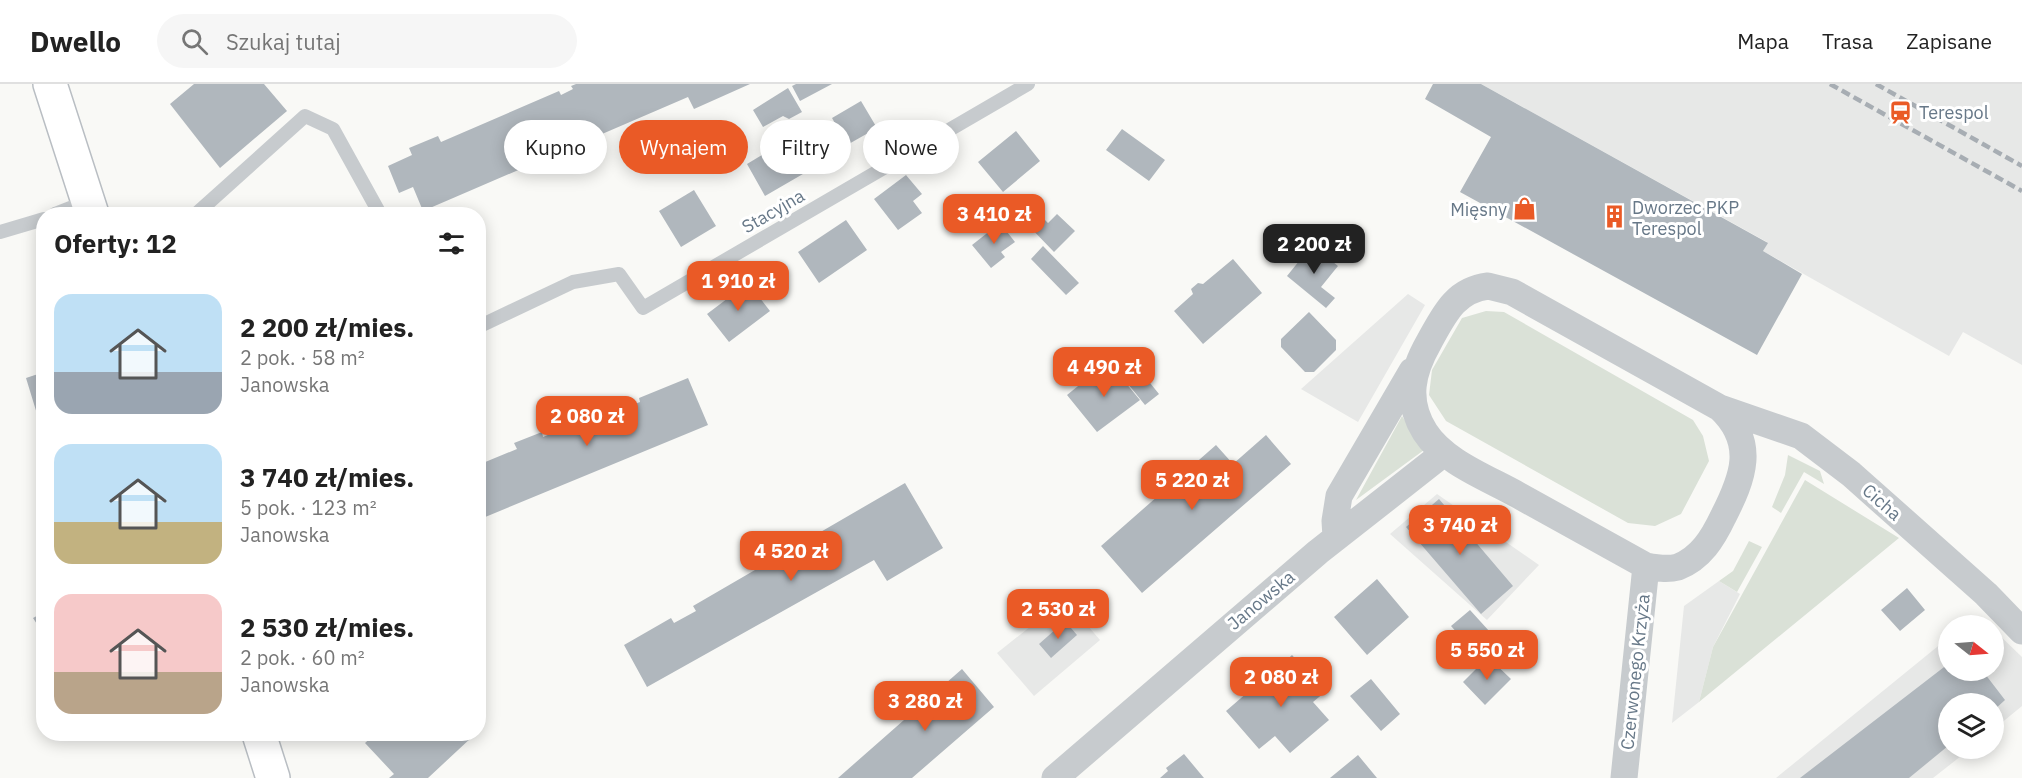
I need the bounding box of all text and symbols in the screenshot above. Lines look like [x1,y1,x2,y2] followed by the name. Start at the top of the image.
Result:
[157,14,577,68] search box
[30,23,121,60] text: Dwello
[178,25,211,58] icon: search
[226,27,341,56] text: Szukaj tutaj
[1737,27,1789,55] text: Mapa
[1822,27,1873,55] text: Trasa
[1906,27,1992,55] text: Zapisane
[1888,99,1914,125] station icon: Terespol
[1919,101,1989,124] place label: Terespol
[504,120,607,174] chip: Kupno
[619,120,748,174] chip: Wynajem
[760,120,851,174] chip: Filtry
[863,120,959,174] chip: Nowe
[737,184,809,238] street label: Stacyjna
[932,194,1056,245] pin: 3 410 zł
[1512,196,1538,222] shop icon: Mięsny
[1632,196,1739,240] place label: Dworzec PKP Terespol
[1450,198,1507,221] place label: Mięsny
[957,200,1031,227] text: 3 410 zł
[1601,204,1627,230] building icon: Dworzec PKP Terespol
[1252,224,1376,275] pin: 2 200 zł
[54,226,177,260] text: Oferty: 12
[435,227,468,260] icon: filters
[1277,230,1351,257] text: 2 200 zł
[676,261,800,312] pin: 1 910 zł
[701,267,775,294] text: 1 910 zł
[240,310,414,344] text: 2 200 zł/mies.
[102,318,174,390] icon: home
[240,344,365,371] text: 2 pok. · 58 m²
[1042,347,1166,398] pin: 4 490 zł
[1067,353,1141,380] text: 4 490 zł
[240,371,330,398] text: Janowska
[525,396,649,447] pin: 2 080 zł
[550,402,624,429] text: 2 080 zł
[240,460,414,494] text: 3 740 zł/mies.
[1130,460,1254,511] pin: 5 220 zł
[1155,466,1229,493] text: 5 220 zł
[102,468,174,540] icon: home
[1858,479,1907,526] street label: Cicha
[240,494,377,521] text: 5 pok. · 123 m²
[1398,505,1522,556] pin: 3 740 zł
[1423,511,1497,538] text: 3 740 zł
[240,521,330,548] text: Janowska
[729,531,853,582] pin: 4 520 zł
[754,537,828,564] text: 4 520 zł
[1223,565,1300,635] street label: Janowska
[996,589,1120,640] pin: 2 530 zł
[1615,592,1655,751] street label: Czerwonego Krzyża
[1021,595,1095,622] text: 2 530 zł
[240,610,414,644] text: 2 530 zł/mies.
[1938,615,2004,681] north arrow
[1938,615,2004,759] map controls
[102,618,174,690] icon: home
[1425,630,1549,681] pin: 5 550 zł
[1450,636,1524,663] text: 5 550 zł
[240,644,365,671] text: 2 pok. · 60 m²
[1219,657,1343,708] pin: 2 080 zł
[1244,663,1318,690] text: 2 080 zł
[240,671,330,698] text: Janowska
[863,681,987,732] pin: 3 280 zł
[888,687,962,714] text: 3 280 zł
[1938,693,2004,759] button: layers

